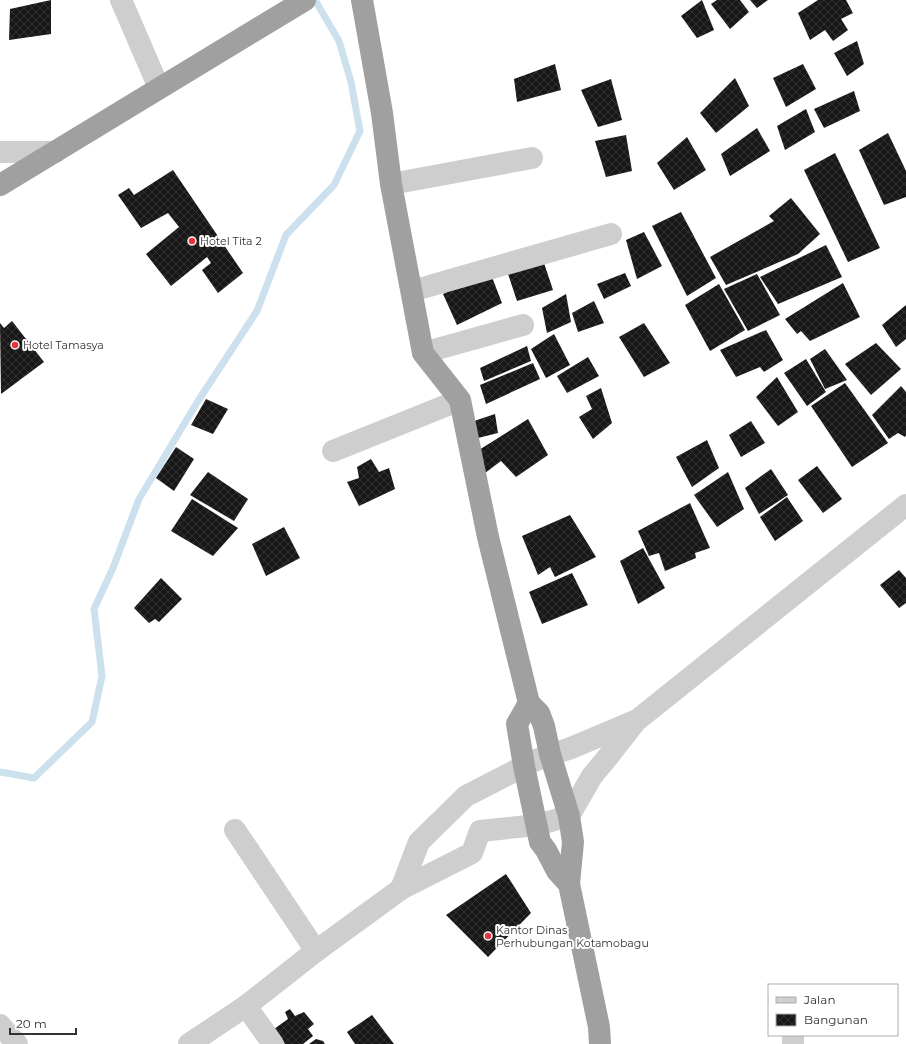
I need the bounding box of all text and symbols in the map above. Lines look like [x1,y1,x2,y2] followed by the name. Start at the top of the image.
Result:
[200,234,262,248] place label: Hotel Tita 2
[187,236,197,246] marker: Hotel Tita 2
[23,338,104,352] place label: Hotel Tamasya
[10,340,20,350] marker: Hotel Tamasya
[496,923,649,950] place label: Kantor Dinas Perhubungan Kotamobagu
[483,931,493,941] marker: Kantor Dinas Perhubungan Kotamobagu
[768,984,898,1036] legend
[803,992,836,1007] text: Jalan
[10,1010,76,1036] scale bar
[804,1012,868,1027] text: Bangunan
[16,1016,47,1031] text: 20 m

